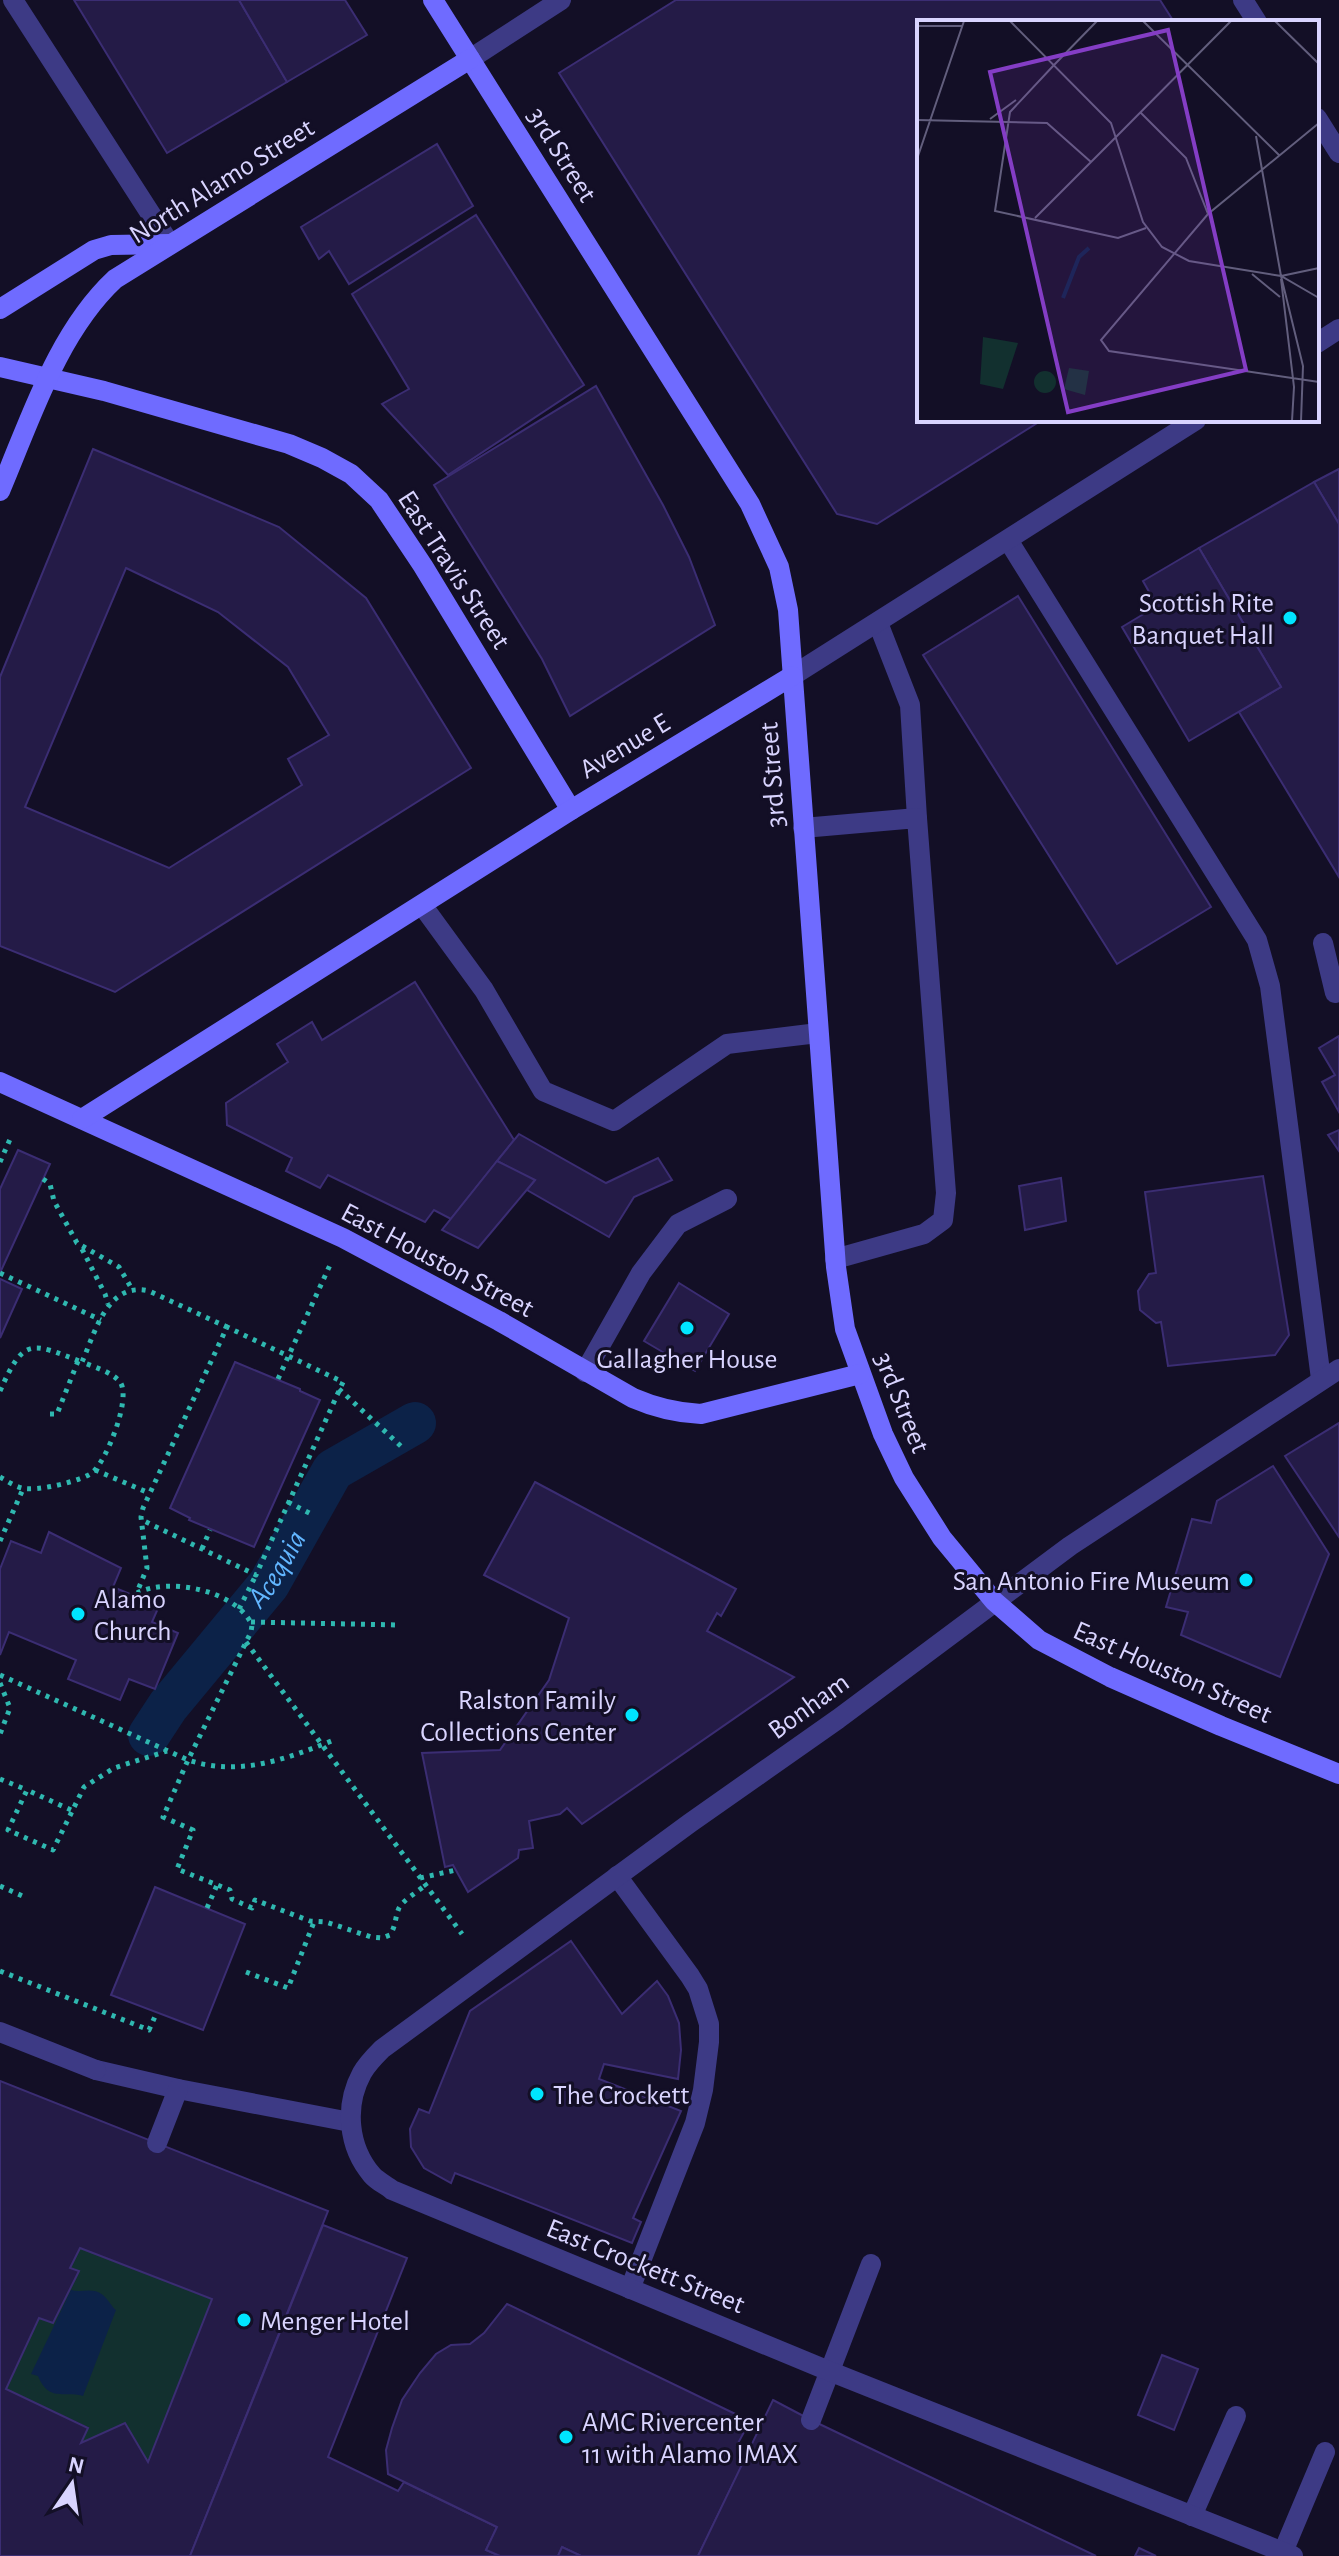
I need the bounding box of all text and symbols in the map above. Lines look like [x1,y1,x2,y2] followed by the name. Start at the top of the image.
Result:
[917,20,1319,422] inset map
[521,103,601,207] street label: 3rd Street
[125,114,319,250] street label: North Alamo Street
[392,486,515,654] street label: East Travis Street
[1132,590,1274,650] place label: Scottish Rite Banquet Hall
[1281,609,1299,627] marker: Scottish Rite Banquet Hall
[575,709,675,784] street label: Avenue E
[755,721,791,829] street label: 3rd Street
[336,1198,538,1323] street label: East Houston Street
[678,1319,696,1337] marker: Gallagher House
[597,1346,777,1374] place label: Gallagher House
[868,1349,934,1457] street label: 3rd Street
[241,1526,312,1614] water label: Acequia
[953,1568,1230,1596] place label: San Antonio Fire Museum
[1237,1571,1255,1589] marker: San Antonio Fire Museum
[94,1586,171,1646] place label: Alamo Church
[69,1605,87,1623] marker: Alamo Church
[1069,1617,1276,1729] street label: East Houston Street
[764,1668,855,1745] street label: Bonham
[420,1687,616,1747] place label: Ralston Family Collections Center
[623,1706,641,1724] marker: Ralston Family Collections Center
[553,2082,689,2110] place label: The Crockett
[528,2085,546,2103] marker: The Crockett
[542,2214,748,2319] street label: East Crockett Street
[260,2308,410,2336] place label: Menger Hotel
[235,2311,253,2329] marker: Menger Hotel
[582,2409,798,2469] place label: AMC Rivercenter 11 with Alamo IMAX
[557,2428,575,2446] marker: AMC Rivercenter 11 with Alamo IMAX
[32,2444,112,2524] north arrow
[66,2453,86,2478] text: N

